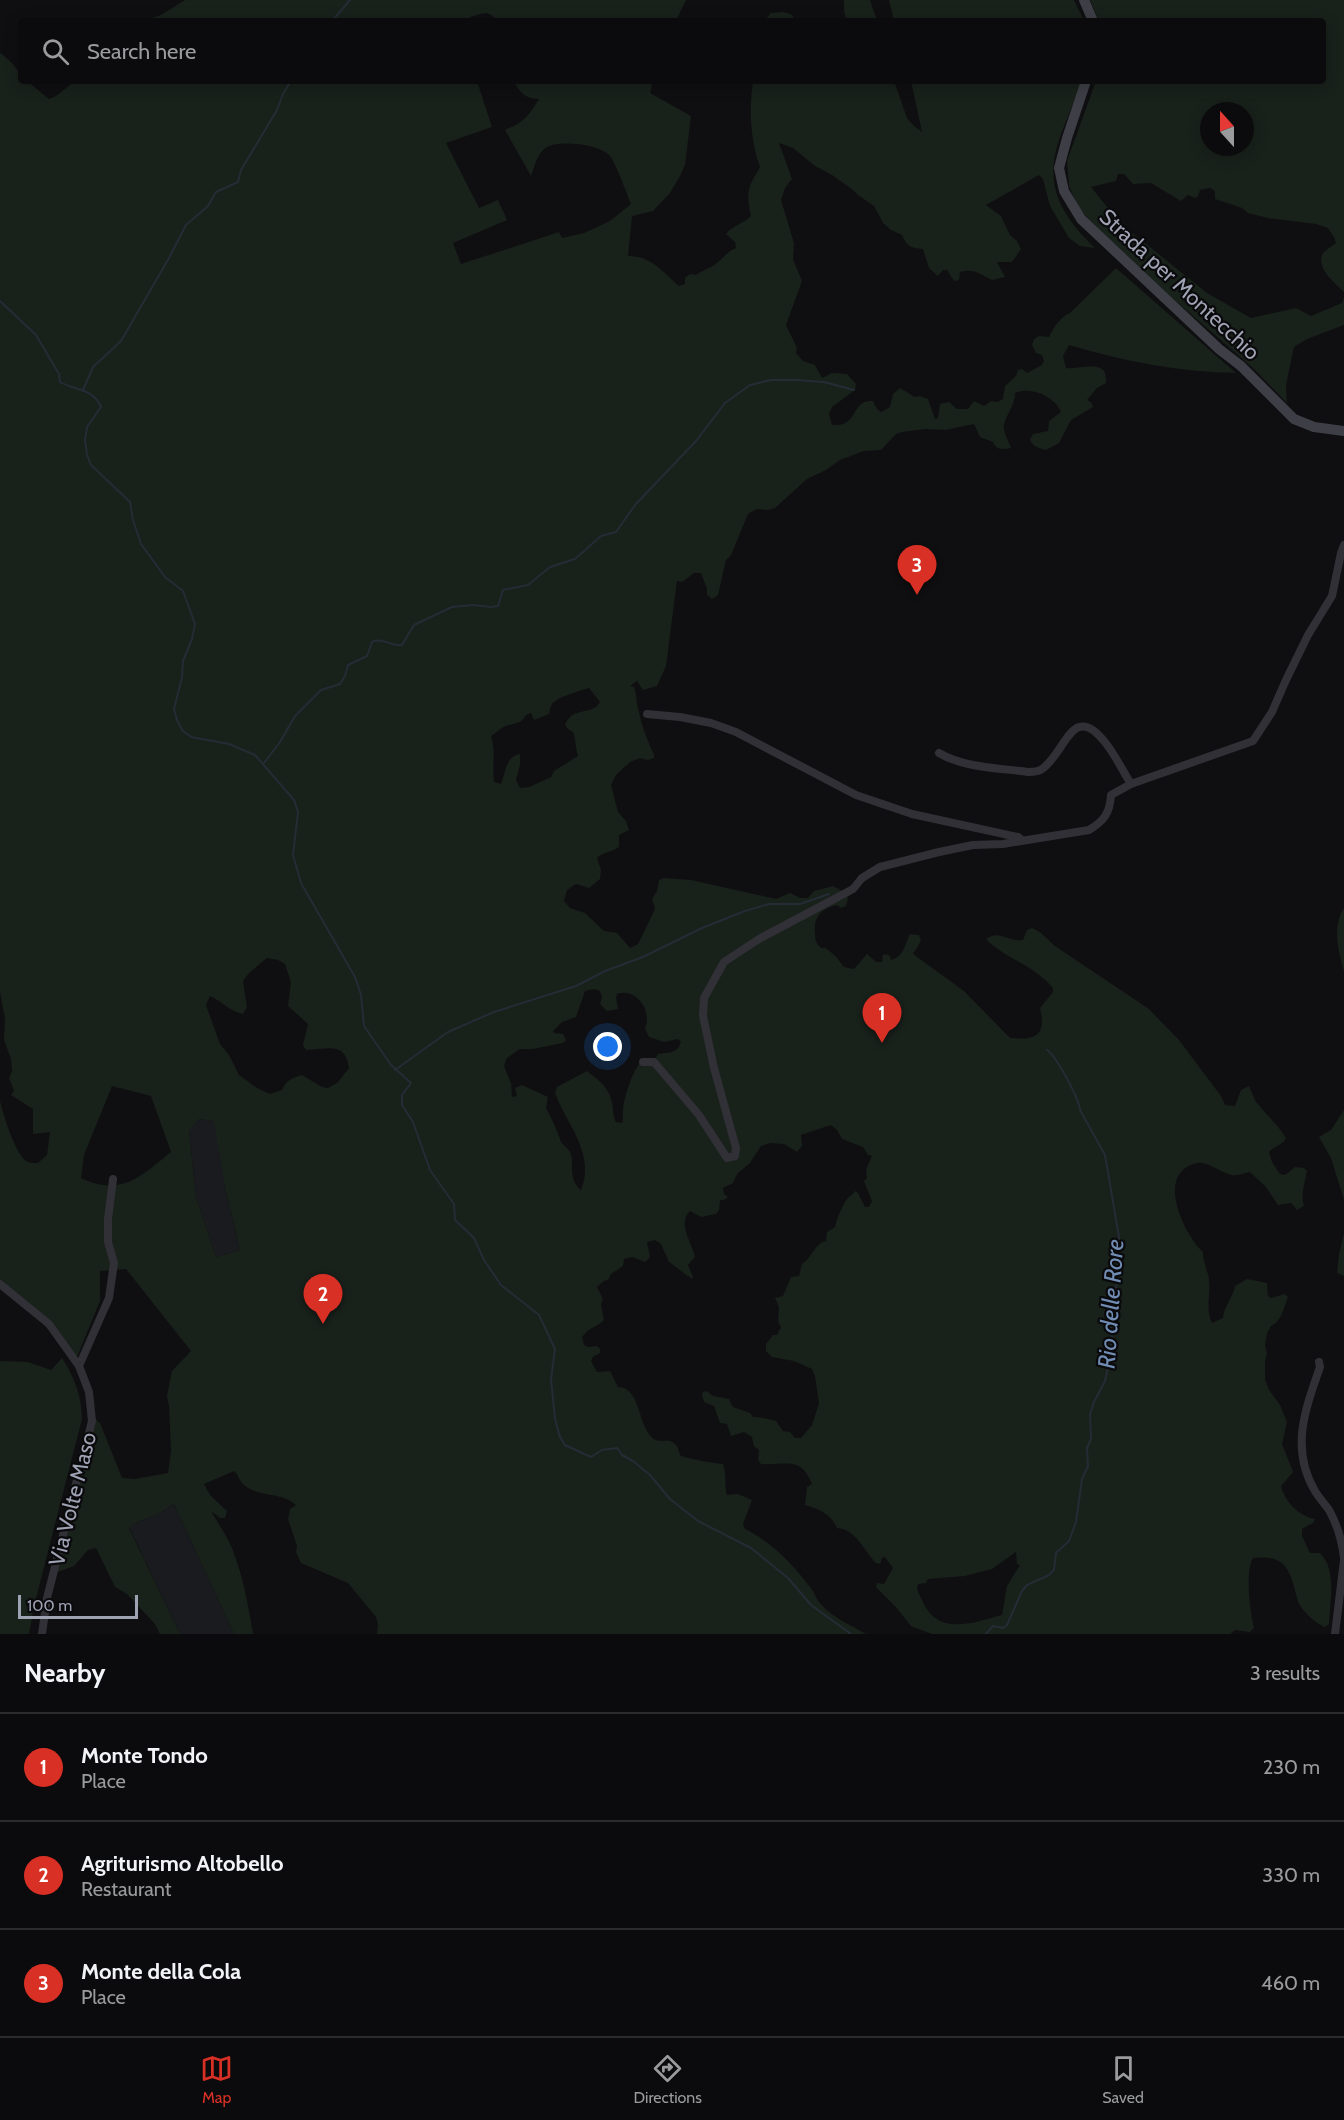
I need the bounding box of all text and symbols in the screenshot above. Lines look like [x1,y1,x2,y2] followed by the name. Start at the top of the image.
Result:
[18,18,1326,84] search box
[39,35,72,68] icon: search
[87,38,196,65] text: Search here
[1200,102,1254,156] north arrow
[1094,203,1265,366] street label: Strada per Montecchio
[898,546,936,595] pin: 3
[862,994,902,1043] pin: 1
[593,1032,622,1061] your location
[1092,1238,1129,1370] water label: Rio delle Rore
[304,1274,342,1324] pin: 2
[43,1429,102,1569] street label: Via Volte Maso
[18,1592,138,1620] scale bar
[27,1596,72,1615] text: 100 m
[24,1657,105,1689] text: Nearby
[1250,1661,1320,1685] text: 3 results
[81,1742,208,1769] text: Monte Tondo
[40,1755,47,1779] text: 1
[1263,1755,1320,1779] text: 230 m
[81,1769,126,1793] text: Place
[81,1850,284,1877] text: Agriturismo Altobello
[38,1863,49,1887] text: 2
[1262,1863,1320,1887] text: 330 m
[81,1877,172,1901] text: Restaurant
[81,1958,241,1985] text: Monte della Cola
[38,1971,49,1995] text: 3
[1261,1971,1320,1995] text: 460 m
[81,1985,126,2009] text: Place
[200,2052,233,2107] tab: Map
[634,2052,702,2107] tab: Directions
[1102,2052,1144,2107] tab: Saved

